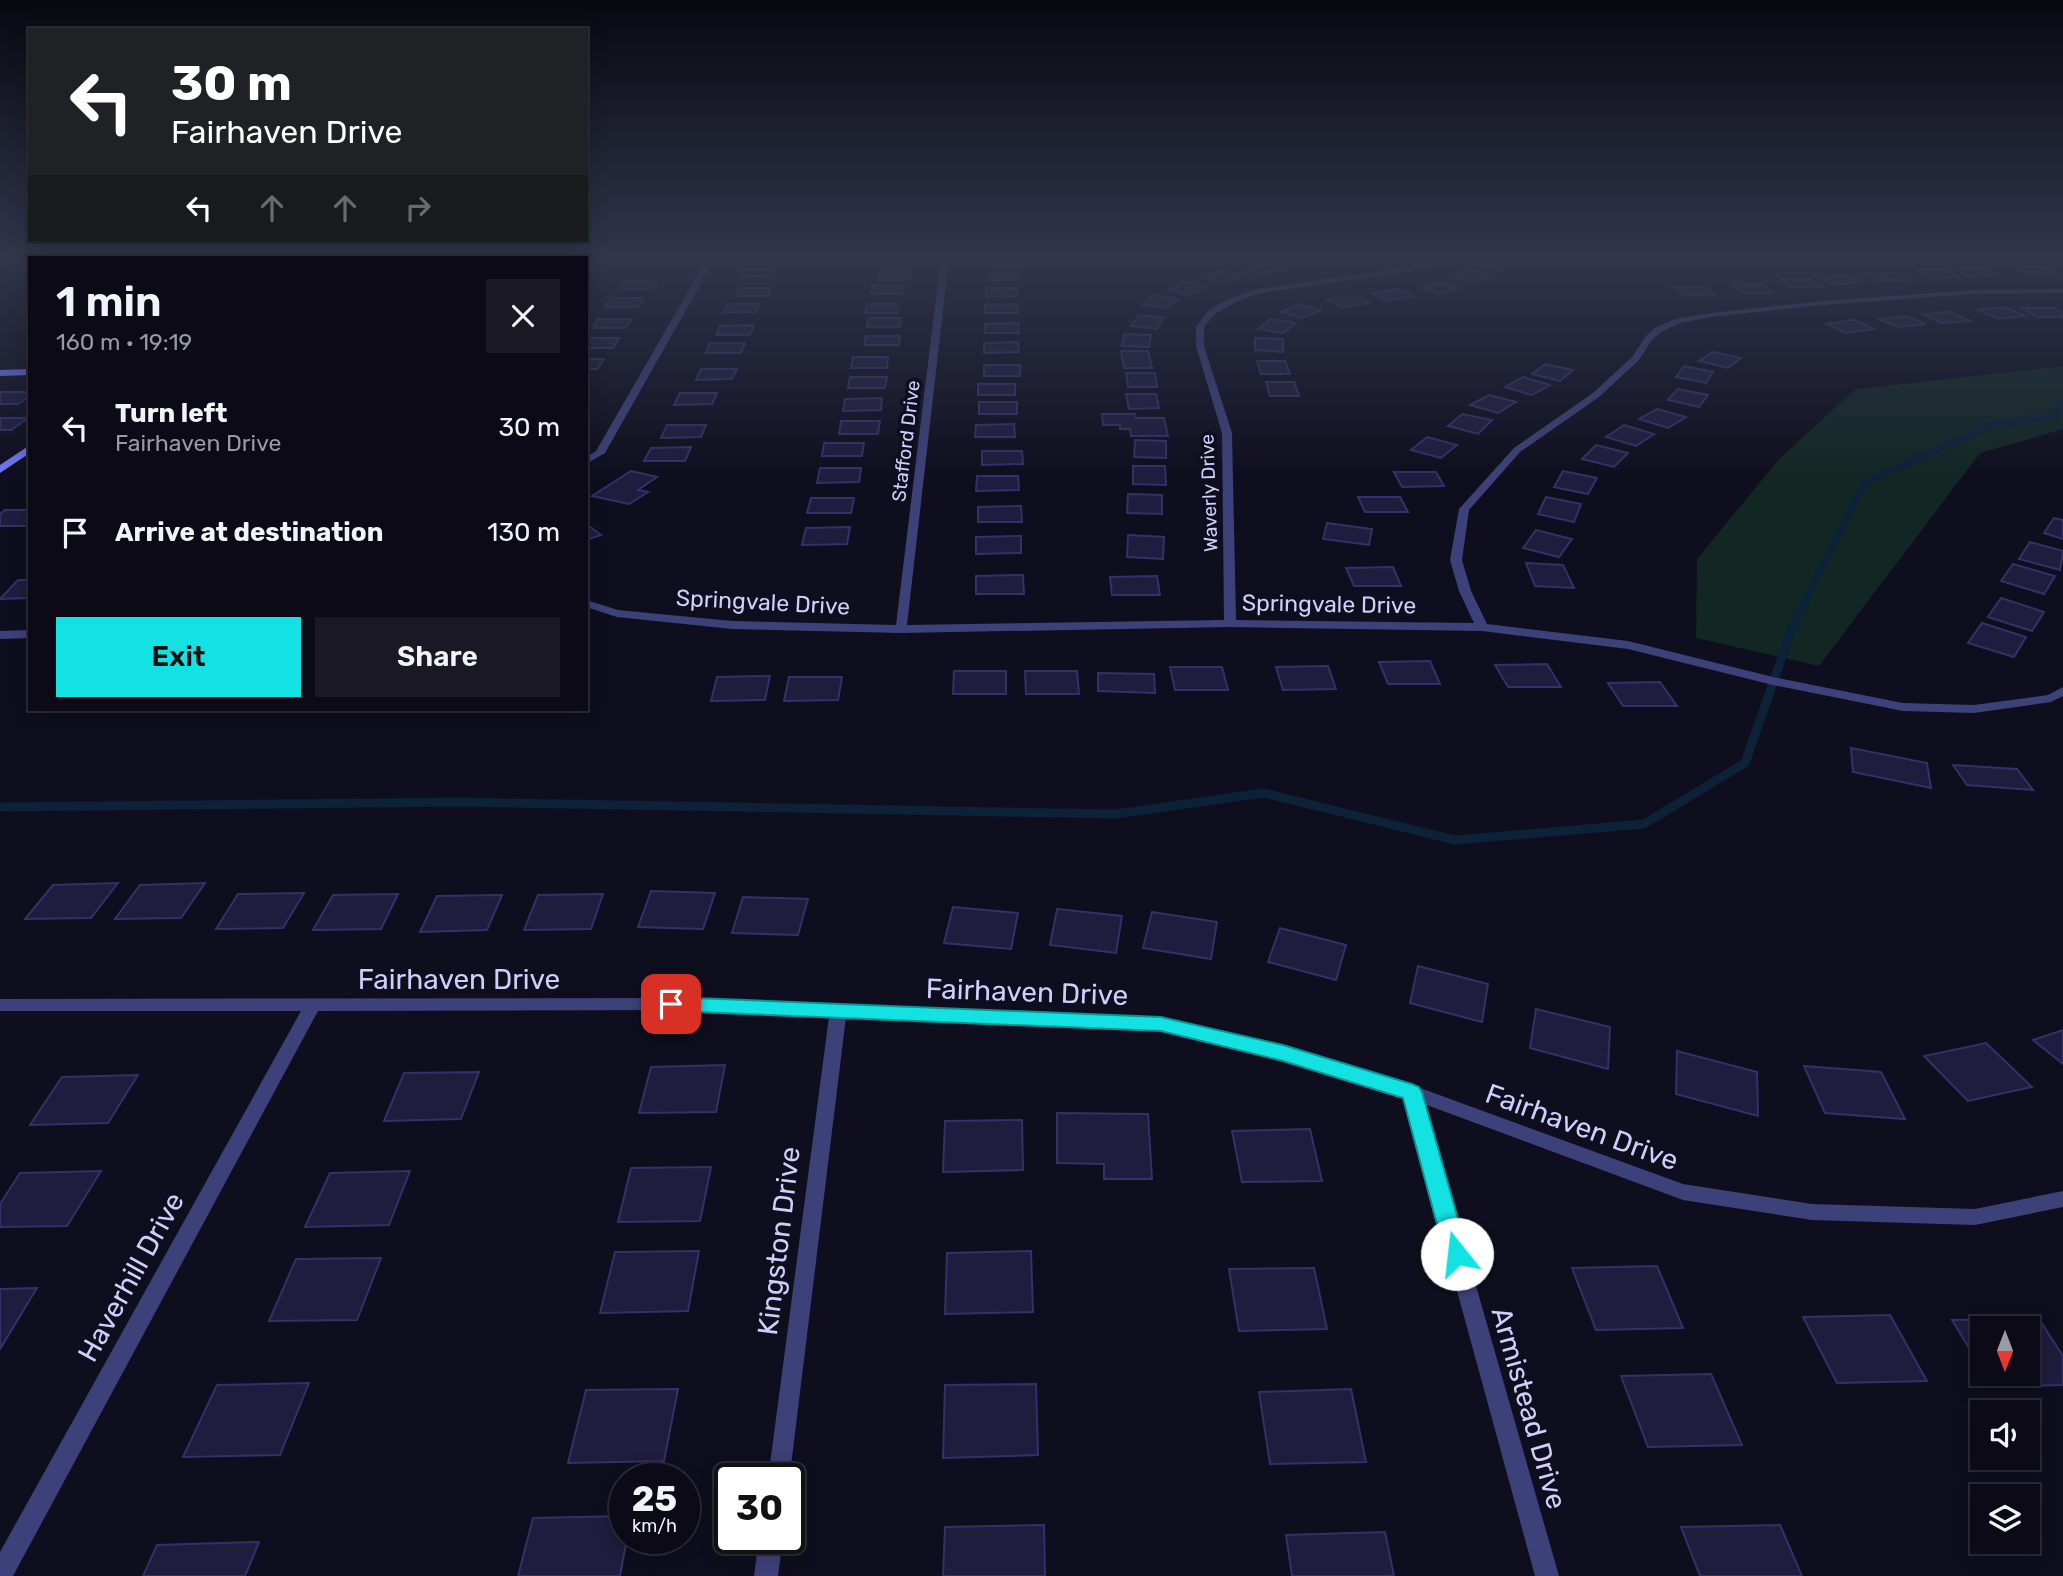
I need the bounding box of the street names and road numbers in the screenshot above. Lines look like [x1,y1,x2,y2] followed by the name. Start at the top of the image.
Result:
[887,379,925,503] street label: Stafford Drive
[1195,434,1223,552] street label: Waverly Drive
[675,583,851,621] street label: Springvale Drive
[1242,588,1416,620] street label: Springvale Drive
[358,963,560,996] street label: Fairhaven Drive
[925,972,1129,1012] street label: Fairhaven Drive
[1481,1077,1683,1177] street label: Fairhaven Drive
[751,1145,807,1337] street label: Kingston Drive
[71,1187,191,1367] street label: Haverhill Drive
[1484,1303,1574,1513] street label: Armistead Drive

